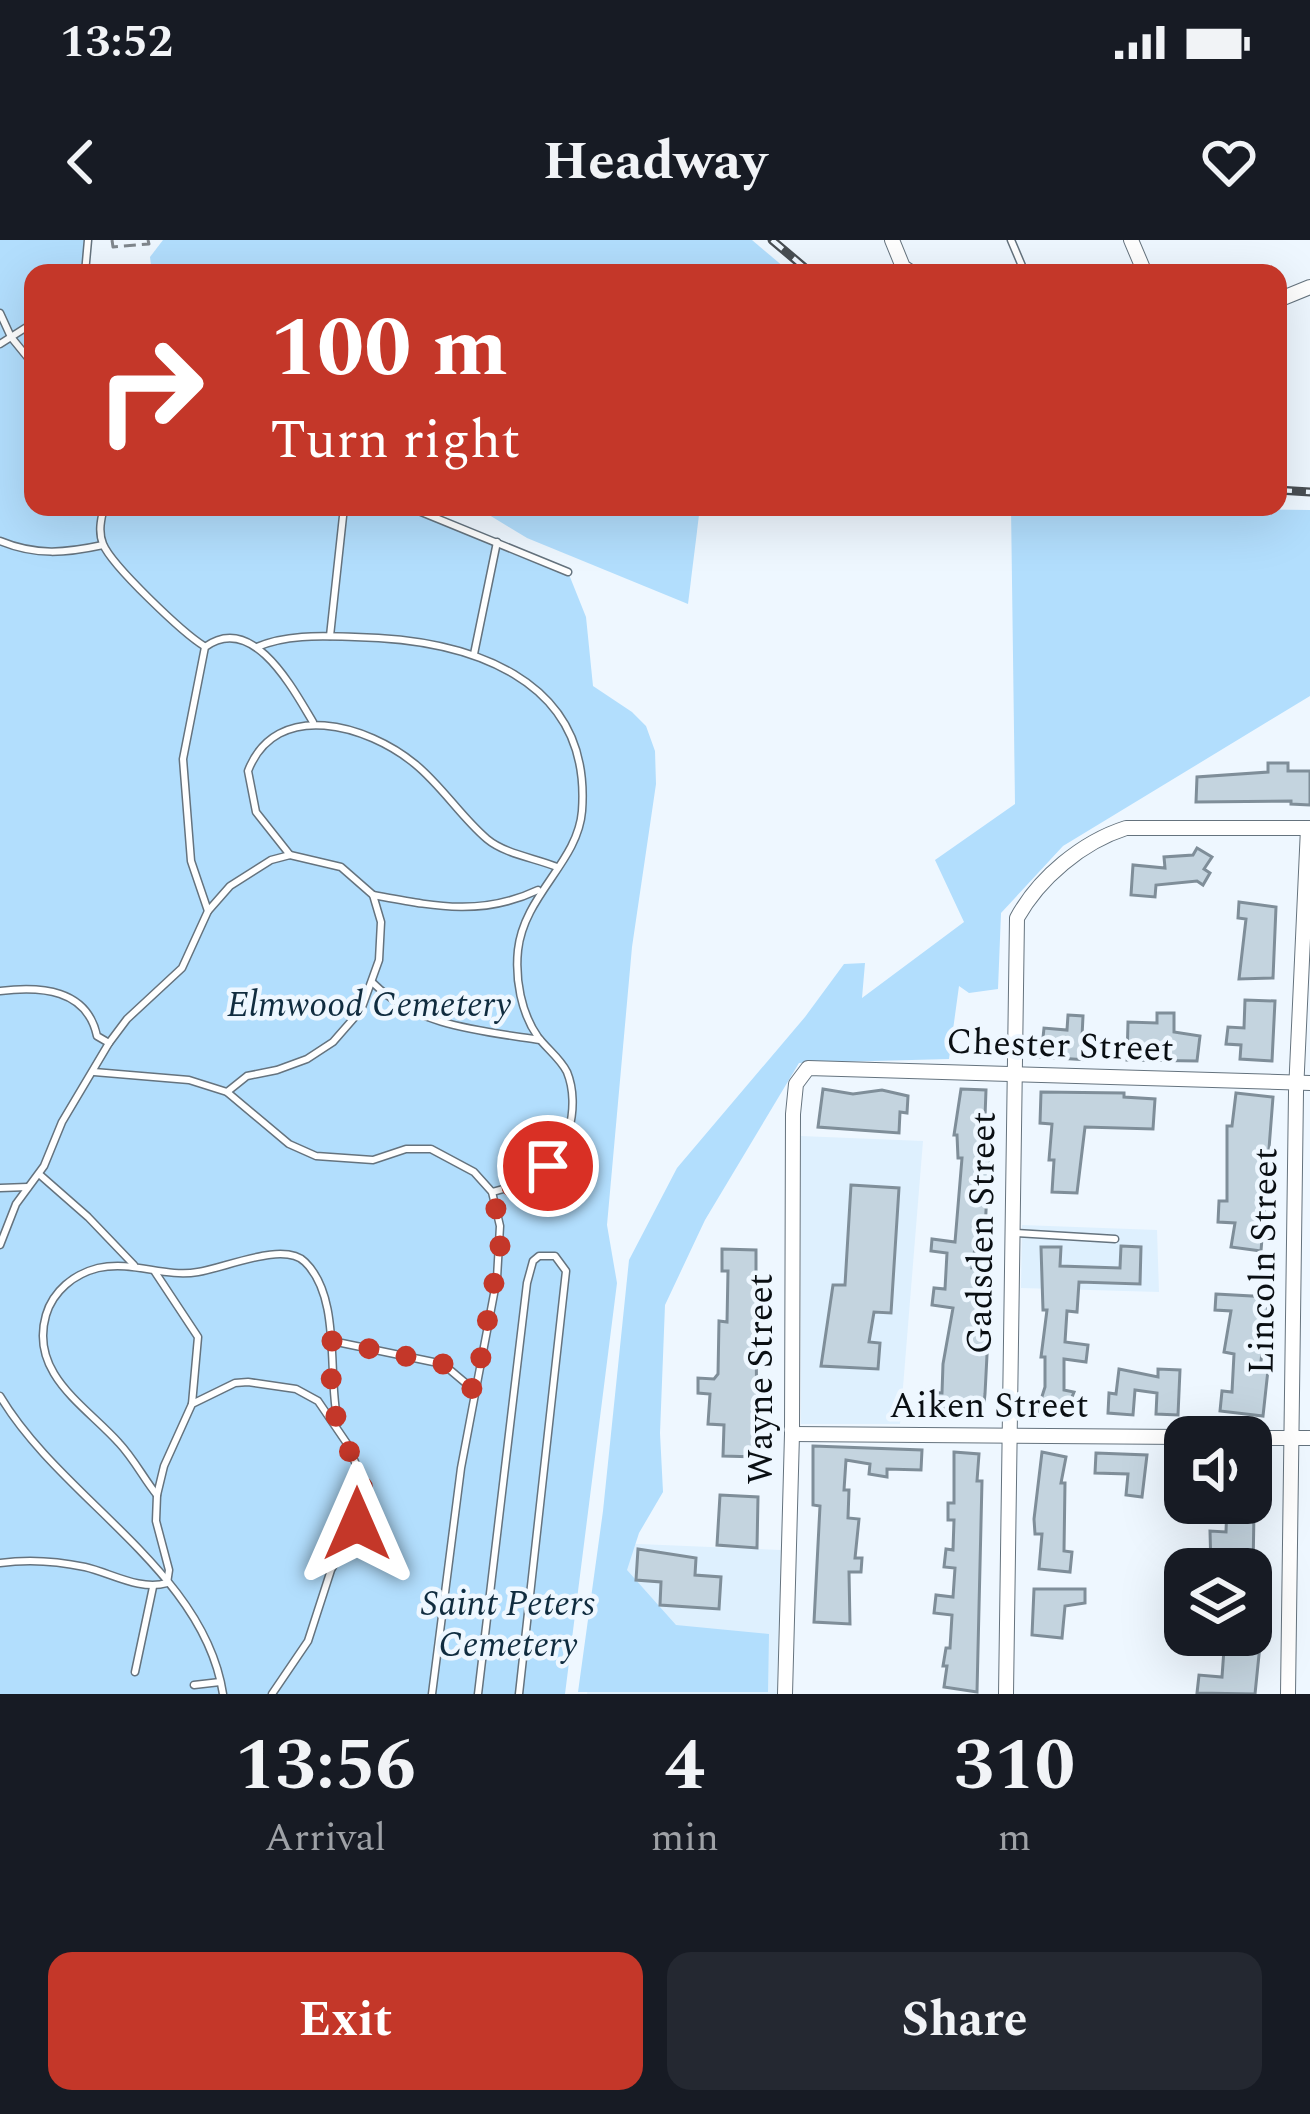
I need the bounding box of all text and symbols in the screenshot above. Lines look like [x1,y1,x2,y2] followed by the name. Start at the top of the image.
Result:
[60,8,173,77] text: 13:52
[543,121,767,203] text: Headway
[48,129,114,195] icon: back
[1196,129,1262,195] icon: heart
[270,285,508,413] text: 100 m
[72,312,228,468] icon: right
[270,400,520,482] text: Turn right
[227,978,511,1033] park label: Elmwood Cemetery
[945,1015,1175,1077] street label: Chester Street
[952,1111,1012,1355] street label: Gadsden Street
[497,1115,599,1217] pin
[515,1133,581,1199] icon: arrive
[1235,1147,1293,1375] street label: Lincoln Street
[734,1273,789,1485] street label: Wayne Street
[889,1379,1089,1434] street label: Aiken Street
[1164,1416,1272,1656] map controls
[1164,1416,1272,1524] button: sound
[294,1461,420,1587] position arrow
[1164,1548,1272,1656] button: layers
[421,1577,595,1673] park label: Saint Peters Cemetery
[235,1712,416,1821] text: 13:56
[665,1712,705,1821] text: 4
[954,1712,1075,1821] text: 310
[265,1809,386,1868] text: Arrival
[651,1809,719,1868] text: min
[998,1809,1031,1868] text: m
[48,1952,643,2090] button: Exit
[667,1952,1262,2090] button: Share

